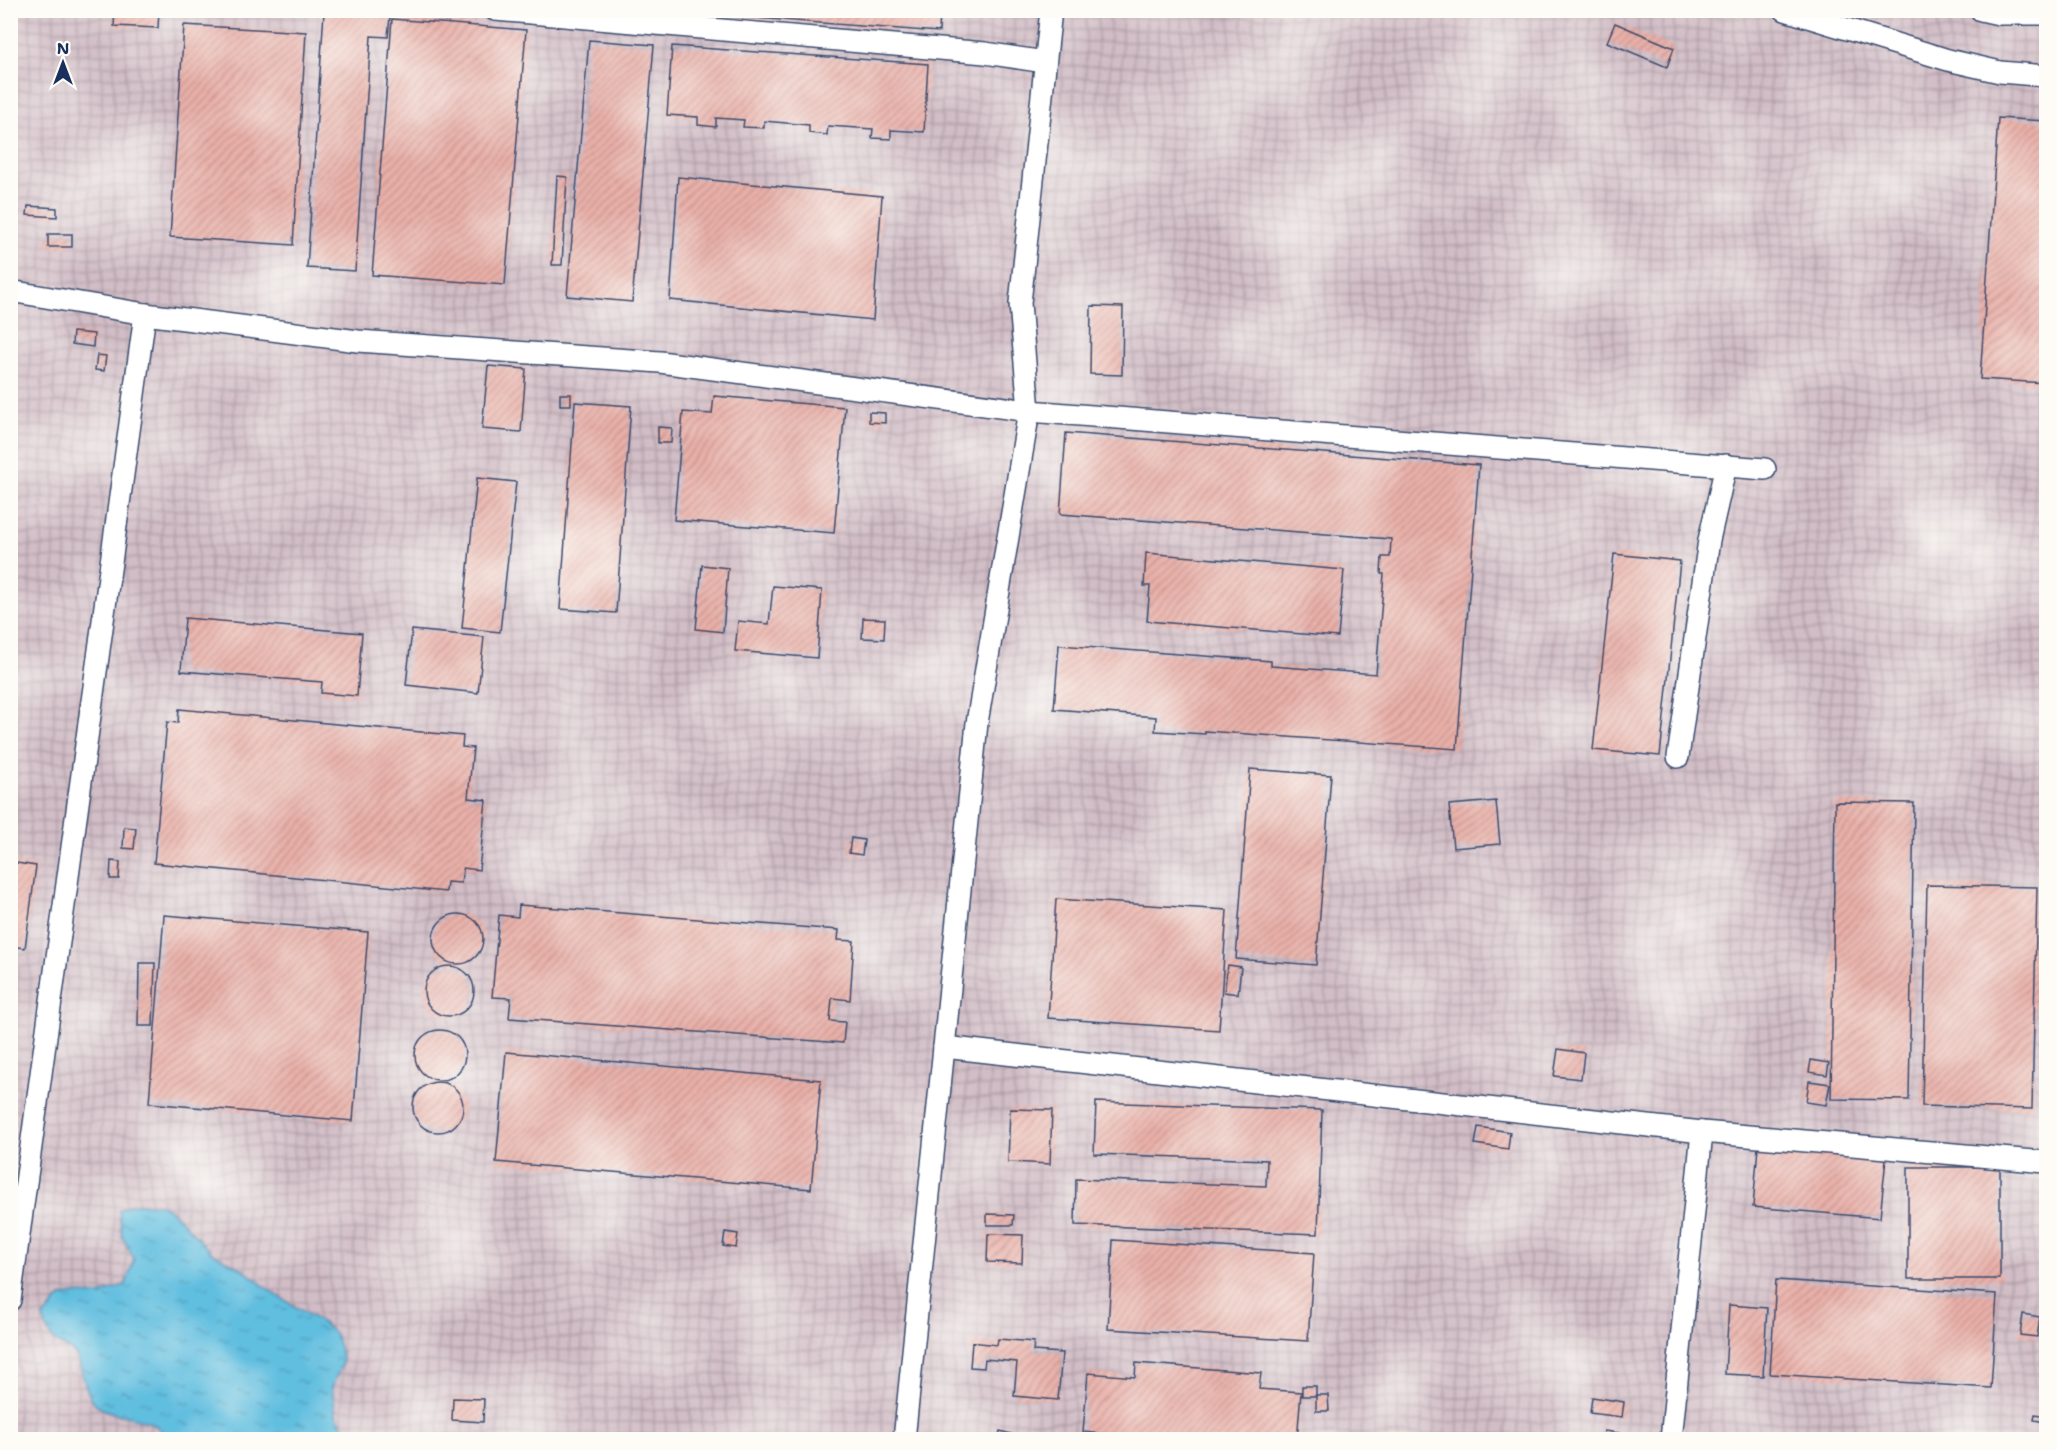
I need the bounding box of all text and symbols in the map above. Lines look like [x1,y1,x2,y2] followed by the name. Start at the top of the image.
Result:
[33,33,93,93] north arrow
[57,38,69,59] text: N

